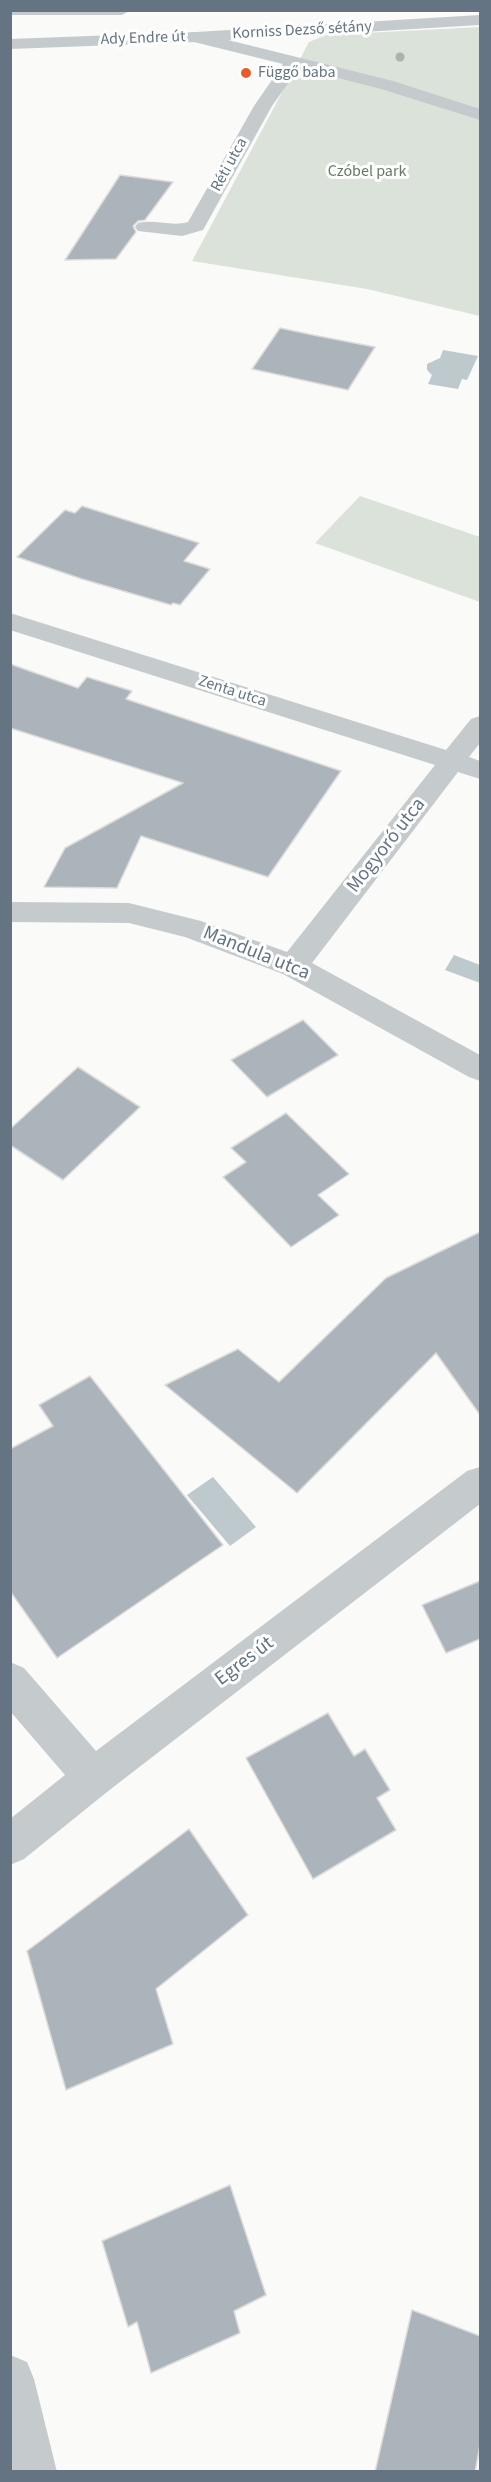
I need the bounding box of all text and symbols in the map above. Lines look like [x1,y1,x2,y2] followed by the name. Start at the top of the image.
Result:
[232,18,372,44] street label: Korniss Dezső sétány
[100,28,186,50] street label: Ady Endre út
[258,63,336,83] place label: Függő baba
[239,66,253,80] marker: Függő baba
[207,135,253,195] street label: Réti utca
[328,162,406,182] park label: Czóbel park
[196,672,268,712] street label: Zenta utca
[343,794,431,898] street label: Mogyoró utca
[199,922,313,986] street label: Mandula utca
[211,1632,279,1692] street label: Egres út

